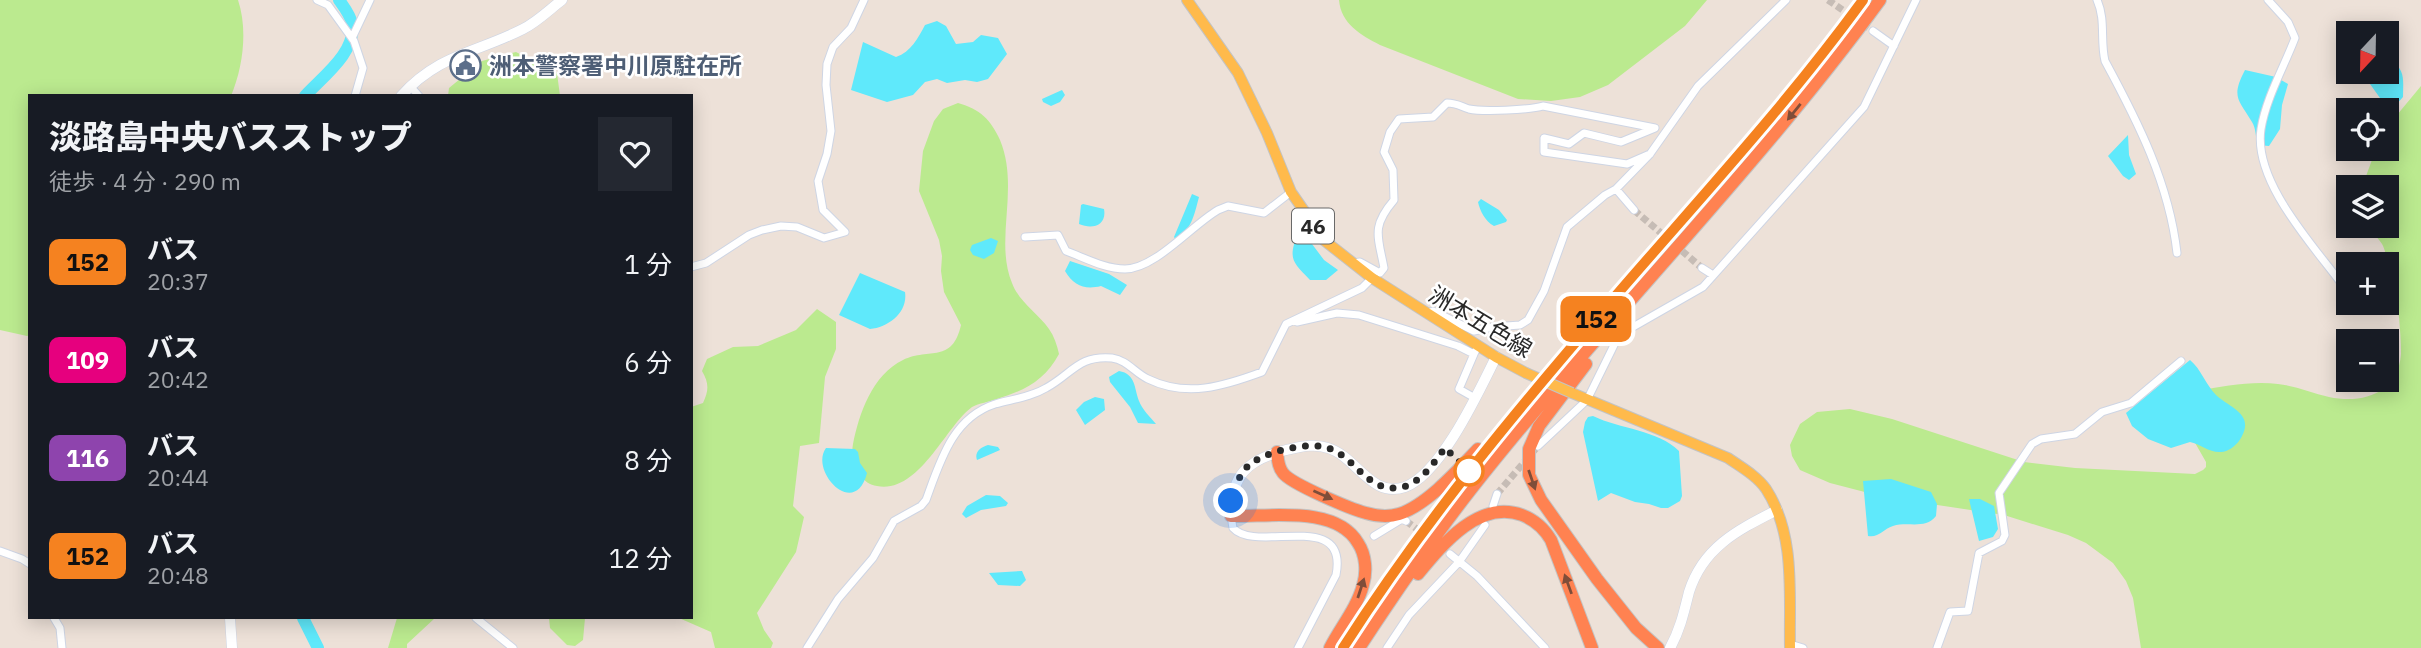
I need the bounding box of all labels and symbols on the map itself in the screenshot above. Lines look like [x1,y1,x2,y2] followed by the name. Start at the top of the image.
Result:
[2336,21,2399,84] north arrow
[449,48,483,82] public building icon: 洲本警察署中川原駐在所
[489,50,742,80] place label: 洲本警察署中川原駐在所
[1787,104,1802,121] one-way arrow
[1292,208,1334,244] road number: 46
[1424,279,1538,363] street label: 洲本五色線
[1556,296,1636,342] line badge: 152
[1454,456,1484,486] unlabelled marker
[1528,470,1538,491] one-way arrow
[1213,483,1248,518] your location
[1313,490,1334,501] one-way arrow
[1562,573,1573,594] one-way arrow
[1356,577,1367,598] one-way arrow

